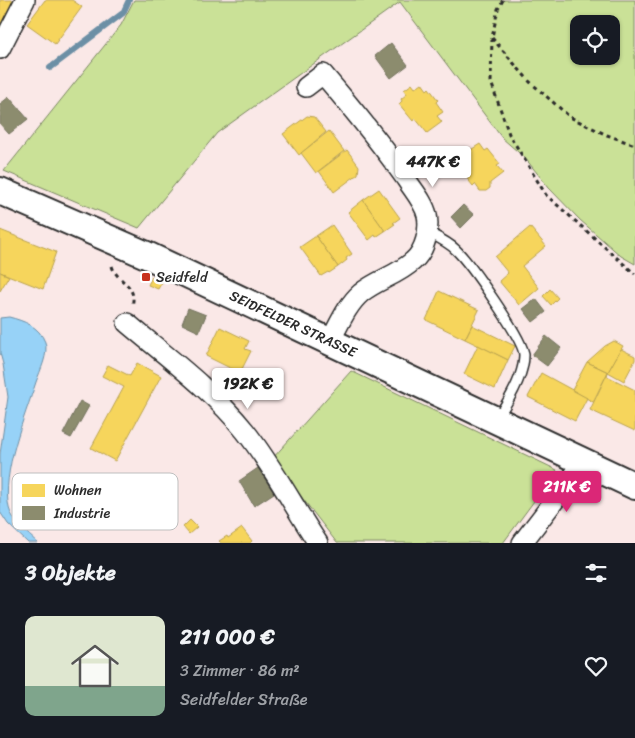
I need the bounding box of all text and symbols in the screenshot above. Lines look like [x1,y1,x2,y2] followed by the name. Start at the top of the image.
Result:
[570,15,620,65] map controls
[570,15,620,65] button: locate
[392,146,474,188] pin: 447K €
[406,147,460,176] text: 447K €
[156,265,209,290] place label: Seidfeld
[140,271,152,283] marker: Seidfeld
[225,283,362,365] street label: SEIDFELDER STRASSE
[207,368,289,410] pin: 192K €
[223,369,273,398] text: 192K €
[526,470,608,513] pin: 211K €
[543,472,591,501] text: 211K €
[12,473,178,530] legend
[54,478,102,503] text: Wohnen
[53,501,110,526] text: Industrie
[25,554,116,592] text: 3 Objekte
[582,559,610,587] icon: filters
[180,618,275,656] text: 211 000 €
[65,636,125,696] icon: home
[582,652,610,680] icon: heart
[180,656,300,685] text: 3 Zimmer · 86 m²
[180,685,308,714] text: Seidfelder Straße

